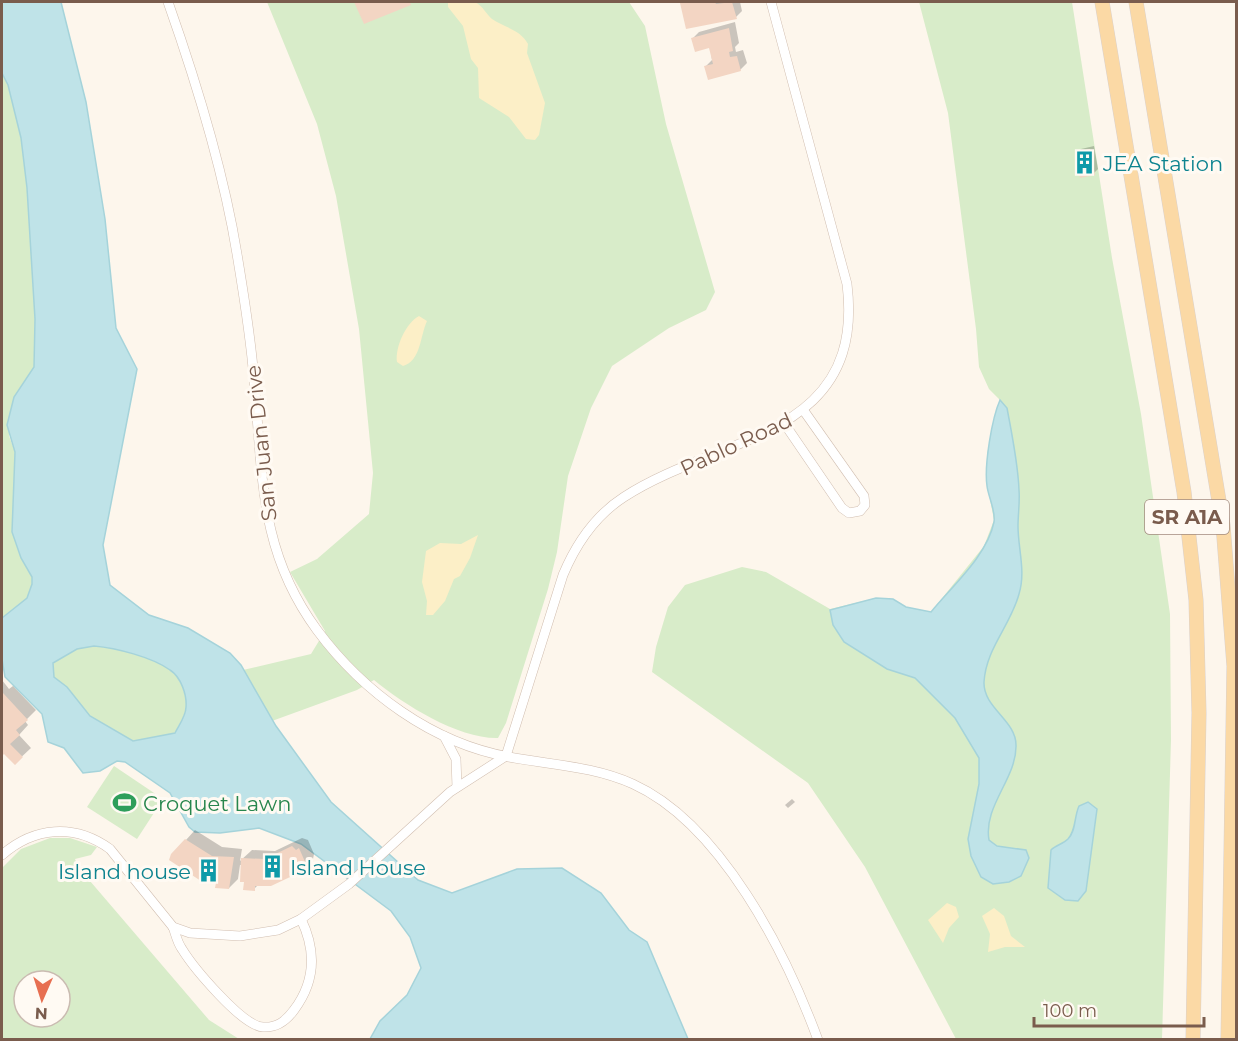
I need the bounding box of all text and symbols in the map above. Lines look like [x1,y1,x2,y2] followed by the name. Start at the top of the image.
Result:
[1072,150,1098,176] building icon: JEA Station
[1102,151,1223,176] place label: JEA Station
[240,364,282,522] street label: San Juan Drive
[676,407,796,481] street label: Pablo Road
[1145,500,1229,534] road number: SR A1A
[112,790,138,816] sports icon: Croquet Lawn
[143,791,291,816] place label: Croquet Lawn
[259,854,285,880] building icon: Island House
[290,855,426,880] place label: Island House
[196,858,222,884] building icon: Island house
[58,859,191,884] place label: Island house
[12,969,72,1029] north arrow
[1034,990,1204,1028] scale bar
[1043,1000,1097,1022] text: 100 m
[34,1004,48,1023] text: N

